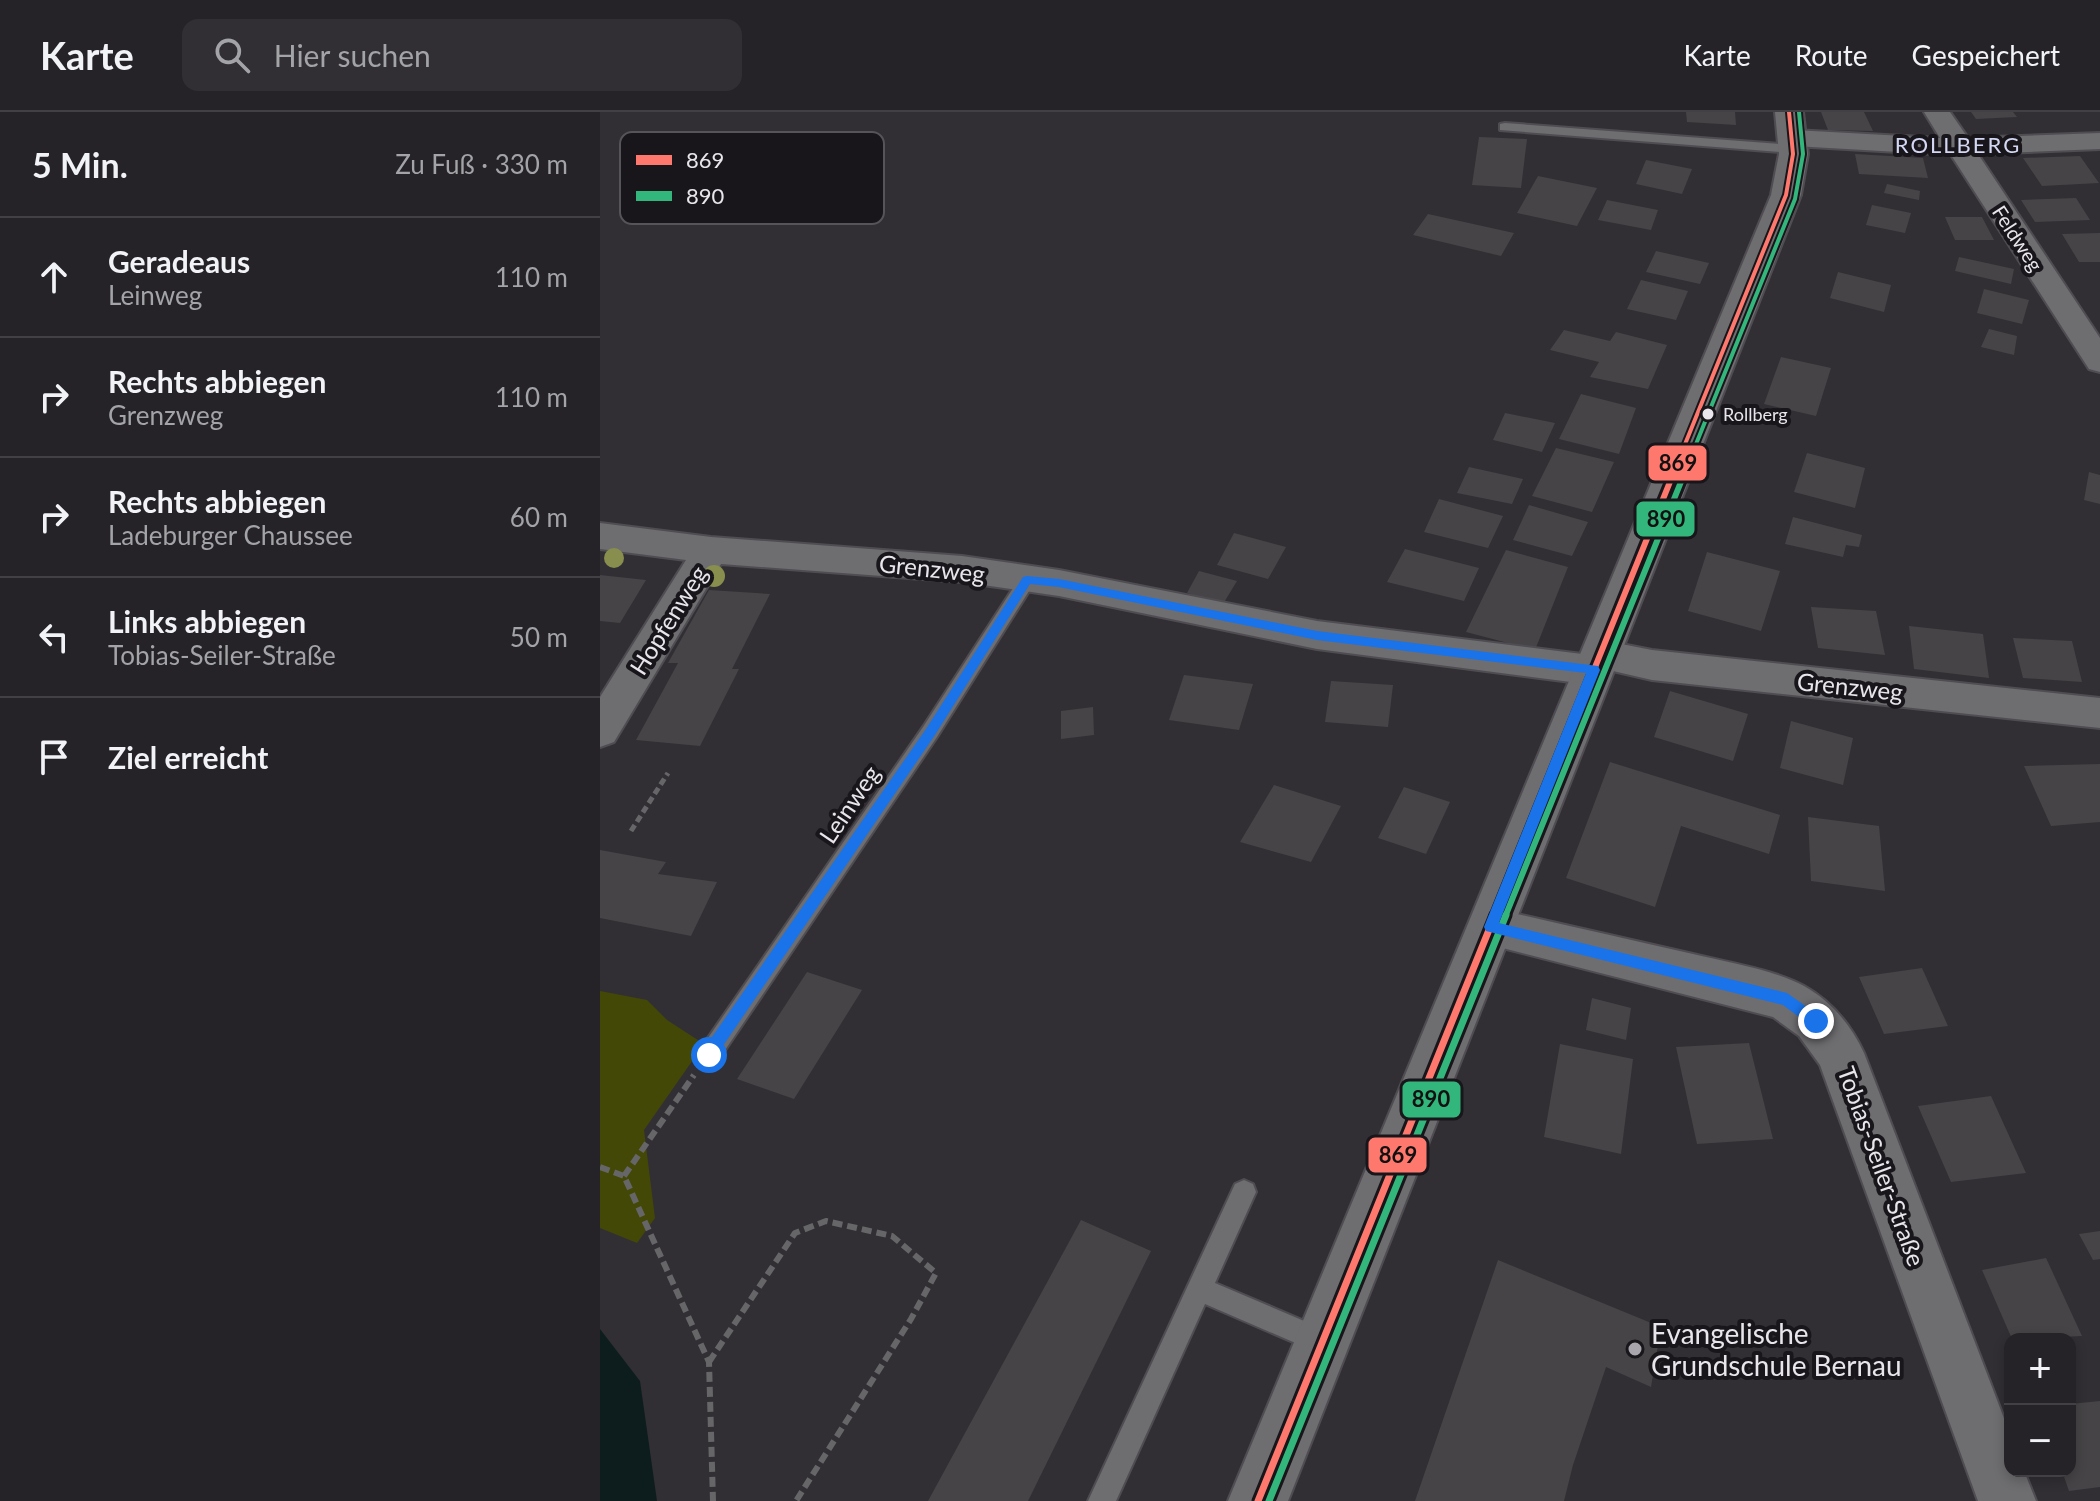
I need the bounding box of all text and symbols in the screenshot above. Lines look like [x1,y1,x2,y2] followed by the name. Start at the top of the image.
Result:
[182,19,742,91] search box
[40,32,134,78] text: Karte
[210,33,254,77] icon: search
[274,37,431,73] text: Hier suchen
[1683,38,1751,72] text: Karte
[1795,38,1868,72] text: Route
[1912,38,2060,72] text: Gespeichert
[1895,131,2021,158] district label: ROLLBERG
[620,132,884,224] legend
[32,144,128,185] text: 5 Min.
[686,146,724,173] text: 869
[395,148,568,180] text: Zu Fuß · 330 m
[686,182,725,209] text: 890
[1988,201,2048,275] street label: Feldweg
[108,243,250,279] text: Geradeaus
[32,255,76,299] icon: ahead
[495,261,568,293] text: 110 m
[108,279,202,311] text: Leinweg
[108,363,327,399] text: Rechts abbiegen
[32,375,76,419] icon: right
[495,381,568,413] text: 110 m
[108,399,223,431] text: Grenzweg
[1723,403,1788,425] place label: Rollberg
[1700,406,1716,422] marker: Rollberg
[1647,444,1708,482] line badge: 869
[1659,449,1697,476] text: 869
[108,483,327,519] text: Rechts abbiegen
[32,495,76,539] icon: right
[1635,500,1696,538] line badge: 890
[510,501,568,533] text: 60 m
[1647,505,1685,532] text: 890
[108,519,353,551] text: Ladeburger Chaussee
[878,548,986,588] street label: Grenzweg
[623,560,713,680] street label: Hopfenweg
[108,603,306,639] text: Links abbiegen
[32,615,76,659] icon: left
[510,621,568,653] text: 50 m
[108,639,336,671] text: Tobias-Seiler-Straße
[1796,666,1904,706] street label: Grenzweg
[32,735,76,779] icon: arrive
[108,739,268,775] text: Ziel erreicht
[813,760,885,848] street label: Leinweg
[1798,1003,1834,1039] route end
[691,1037,727,1073] route start
[1832,1062,1932,1270] street label: Tobias-Seiler-Straße
[1401,1080,1462,1119] line badge: 890
[1412,1085,1450,1112] text: 890
[1367,1136,1428,1174] line badge: 869
[1379,1141,1417,1168] text: 869
[1651,1316,1902,1382] place label: Evangelische Grundschule Bernau
[2004,1333,2076,1477] map controls
[2004,1333,2076,1405] button: +
[1626,1340,1644,1358] marker: Evangelische Grundschule Bernau
[2004,1405,2076,1477] button: −

